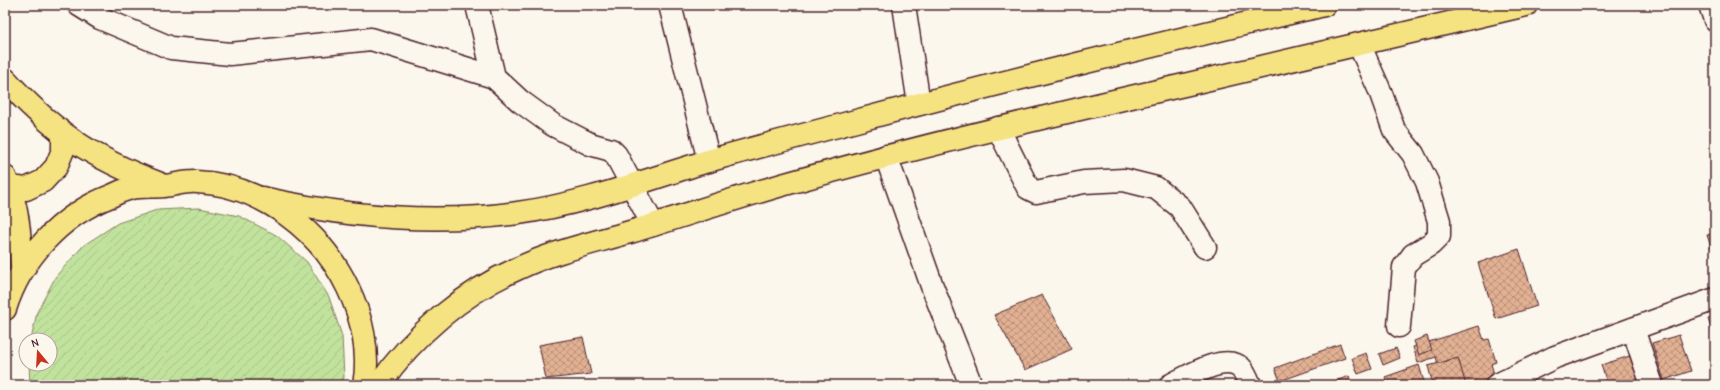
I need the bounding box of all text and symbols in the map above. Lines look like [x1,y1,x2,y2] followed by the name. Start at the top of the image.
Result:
[18,332,58,372] north arrow
[30,336,40,350] text: N

